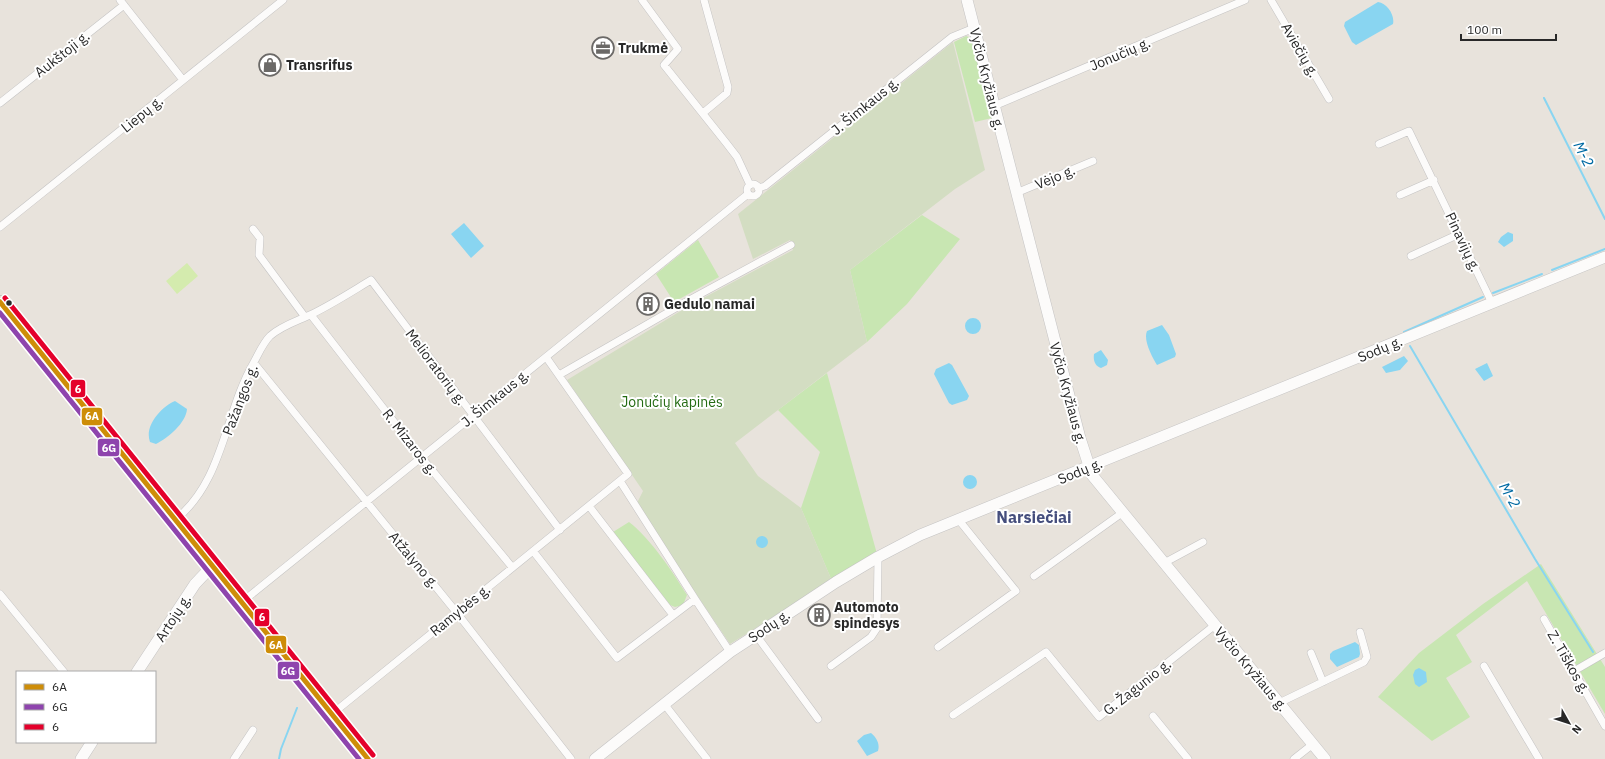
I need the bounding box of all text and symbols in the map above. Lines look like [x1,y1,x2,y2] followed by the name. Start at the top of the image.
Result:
[1461,16,1556,42] scale bar
[1277,20,1323,80] street label: Aviečių g.
[1467,22,1502,37] text: 100 m
[966,26,1008,132] street label: Vyčio Kryžiaus g.
[31,27,93,81] street label: Aukštoji g.
[1087,33,1153,75] street label: Jonučių g.
[590,35,616,61] office icon: Trukmė
[618,39,668,57] place label: Trukmė
[257,52,283,78] shop icon: Transrifus
[286,56,353,74] place label: Transrifus
[827,72,903,139] street label: J. Šimkaus g.
[117,92,167,136] street label: Liepų g.
[1570,138,1598,170] water label: M-2
[1032,161,1078,193] street label: Vėjo g.
[1441,209,1485,275] street label: Pinavijų g.
[635,291,661,317] building icon: Gedulo namai
[664,295,755,313] place label: Gedulo namai
[4,298,14,308] unlabelled marker
[402,325,470,409] street label: Melioratorių g.
[1355,332,1405,366] street label: Sodų g.
[1046,340,1090,446] street label: Vyčio Kryžiaus g.
[218,362,262,438] street label: Pažangos g.
[457,364,533,431] street label: J. Šimkaus g.
[70,379,86,398] line badge: 6
[75,382,82,396] text: 6
[621,393,723,411] park label: Jonučių kapinės
[378,405,442,479] street label: R. Mizaros g.
[81,407,103,426] line badge: 6A
[85,409,100,423] text: 6A
[97,438,120,457] line badge: 6G
[102,441,116,455] text: 6G
[1055,454,1105,488] street label: Sodų g.
[1495,479,1525,511] water label: M-2
[996,507,1072,527] district label: Narsiečiai
[385,528,443,592] street label: Atžalyno g.
[426,580,494,640] street label: Ramybės g.
[151,591,195,645] street label: Artojų g.
[834,598,900,632] place label: Automoto spindesys
[806,602,832,628] building icon: Automoto spindesys
[745,605,793,647] street label: Sodų g.
[254,608,270,627] line badge: 6
[259,610,266,624] text: 6
[1210,623,1292,715] street label: Vyčio Kryžiaus g.
[1544,627,1594,697] street label: Z. Tiškos g.
[265,635,287,654] line badge: 6A
[269,638,284,652] text: 6A
[1099,654,1175,719] street label: G. Žagunio g.
[277,661,300,680] line badge: 6G
[281,664,295,678] text: 6G
[16,671,156,743] legend
[52,679,67,694] text: 6A
[52,699,68,714] text: 6G
[1549,703,1589,743] north arrow
[52,719,59,734] text: 6
[1569,722,1585,737] text: N

